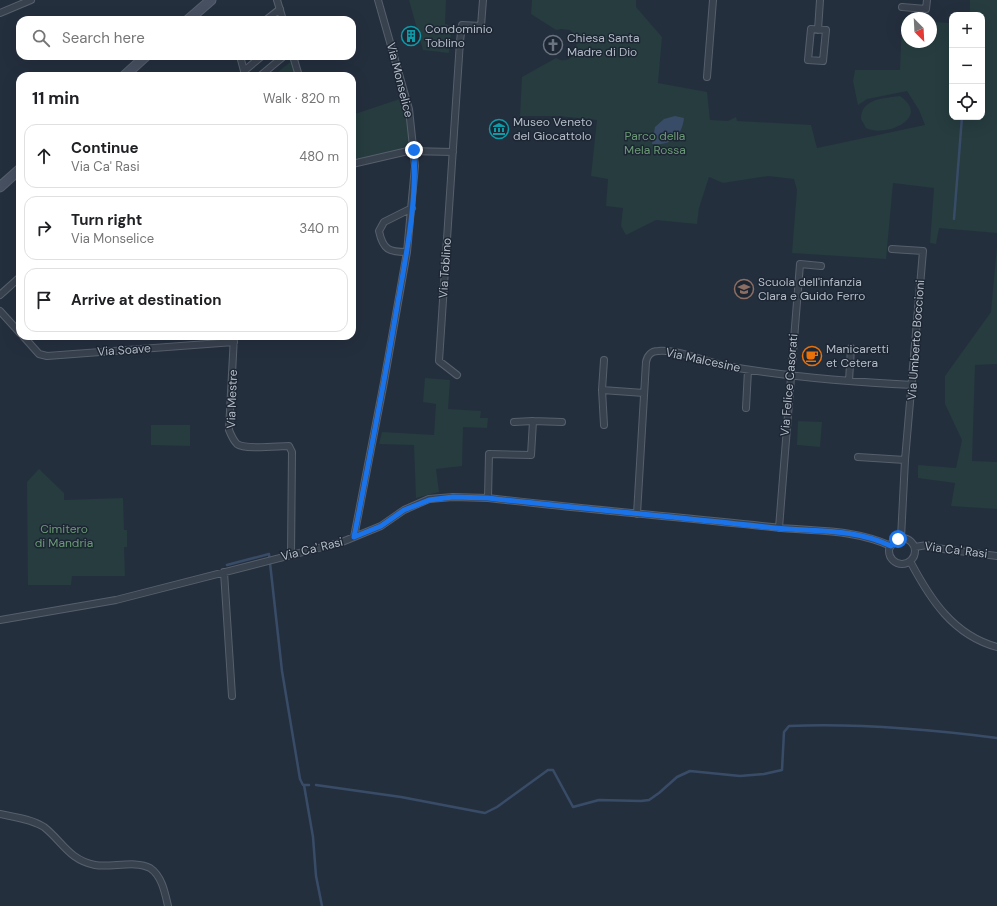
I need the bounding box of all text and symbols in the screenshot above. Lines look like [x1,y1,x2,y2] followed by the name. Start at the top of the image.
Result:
[901,12,937,48] north arrow
[949,12,985,120] map controls
[949,12,985,48] button: +
[16,16,356,60] search box
[425,21,493,51] place label: Condominio Toblino
[400,25,422,47] building icon: Condominio Toblino
[30,27,52,49] icon: search
[62,28,145,48] text: Search here
[567,30,640,60] place label: Chiesa Santa Madre di Dio
[542,34,564,56] church icon: Chiesa Santa Madre di Dio
[383,41,417,119] street label: Via Monselice
[949,48,985,84] button: −
[949,84,985,120] button: locate
[32,87,80,109] text: 11 min
[263,90,340,107] text: Walk · 820 m
[513,114,592,144] place label: Museo Veneto del Giocattolo
[488,118,510,140] museum icon: Museo Veneto del Giocattolo
[624,128,686,158] park label: Parco della Mela Rossa
[71,138,139,158] text: Continue
[405,141,423,159] route end
[33,145,55,167] icon: ahead
[299,148,339,165] text: 480 m
[71,158,140,175] text: Via Ca' Rasi
[71,210,142,230] text: Turn right
[33,217,55,239] icon: right
[299,220,339,237] text: 340 m
[71,230,154,247] text: Via Monselice
[435,237,455,299] street label: Via Toblino
[758,274,865,304] place label: Scuola dell'infanzia Clara e Guido Ferro
[733,278,755,300] school or university icon: Scuola dell'infanzia Clara e Guido Ferro
[904,279,928,401] street label: Via Umberto Boccioni
[33,289,55,311] icon: arrive
[71,290,222,310] text: Arrive at destination
[777,333,801,437] street label: Via Felice Casorati
[97,340,152,360] street label: Via Soave
[826,341,889,371] place label: Manicaretti et Cetera
[664,344,742,376] street label: Via Malcesine
[801,345,823,367] cafe icon: Manicaretti et Cetera
[223,369,241,429] street label: Via Mestre
[35,521,93,551] park label: Cimitero di Mandria
[889,530,907,548] route start
[279,534,345,564] street label: Via Ca' Rasi
[924,538,988,562] street label: Via Ca' Rasi

